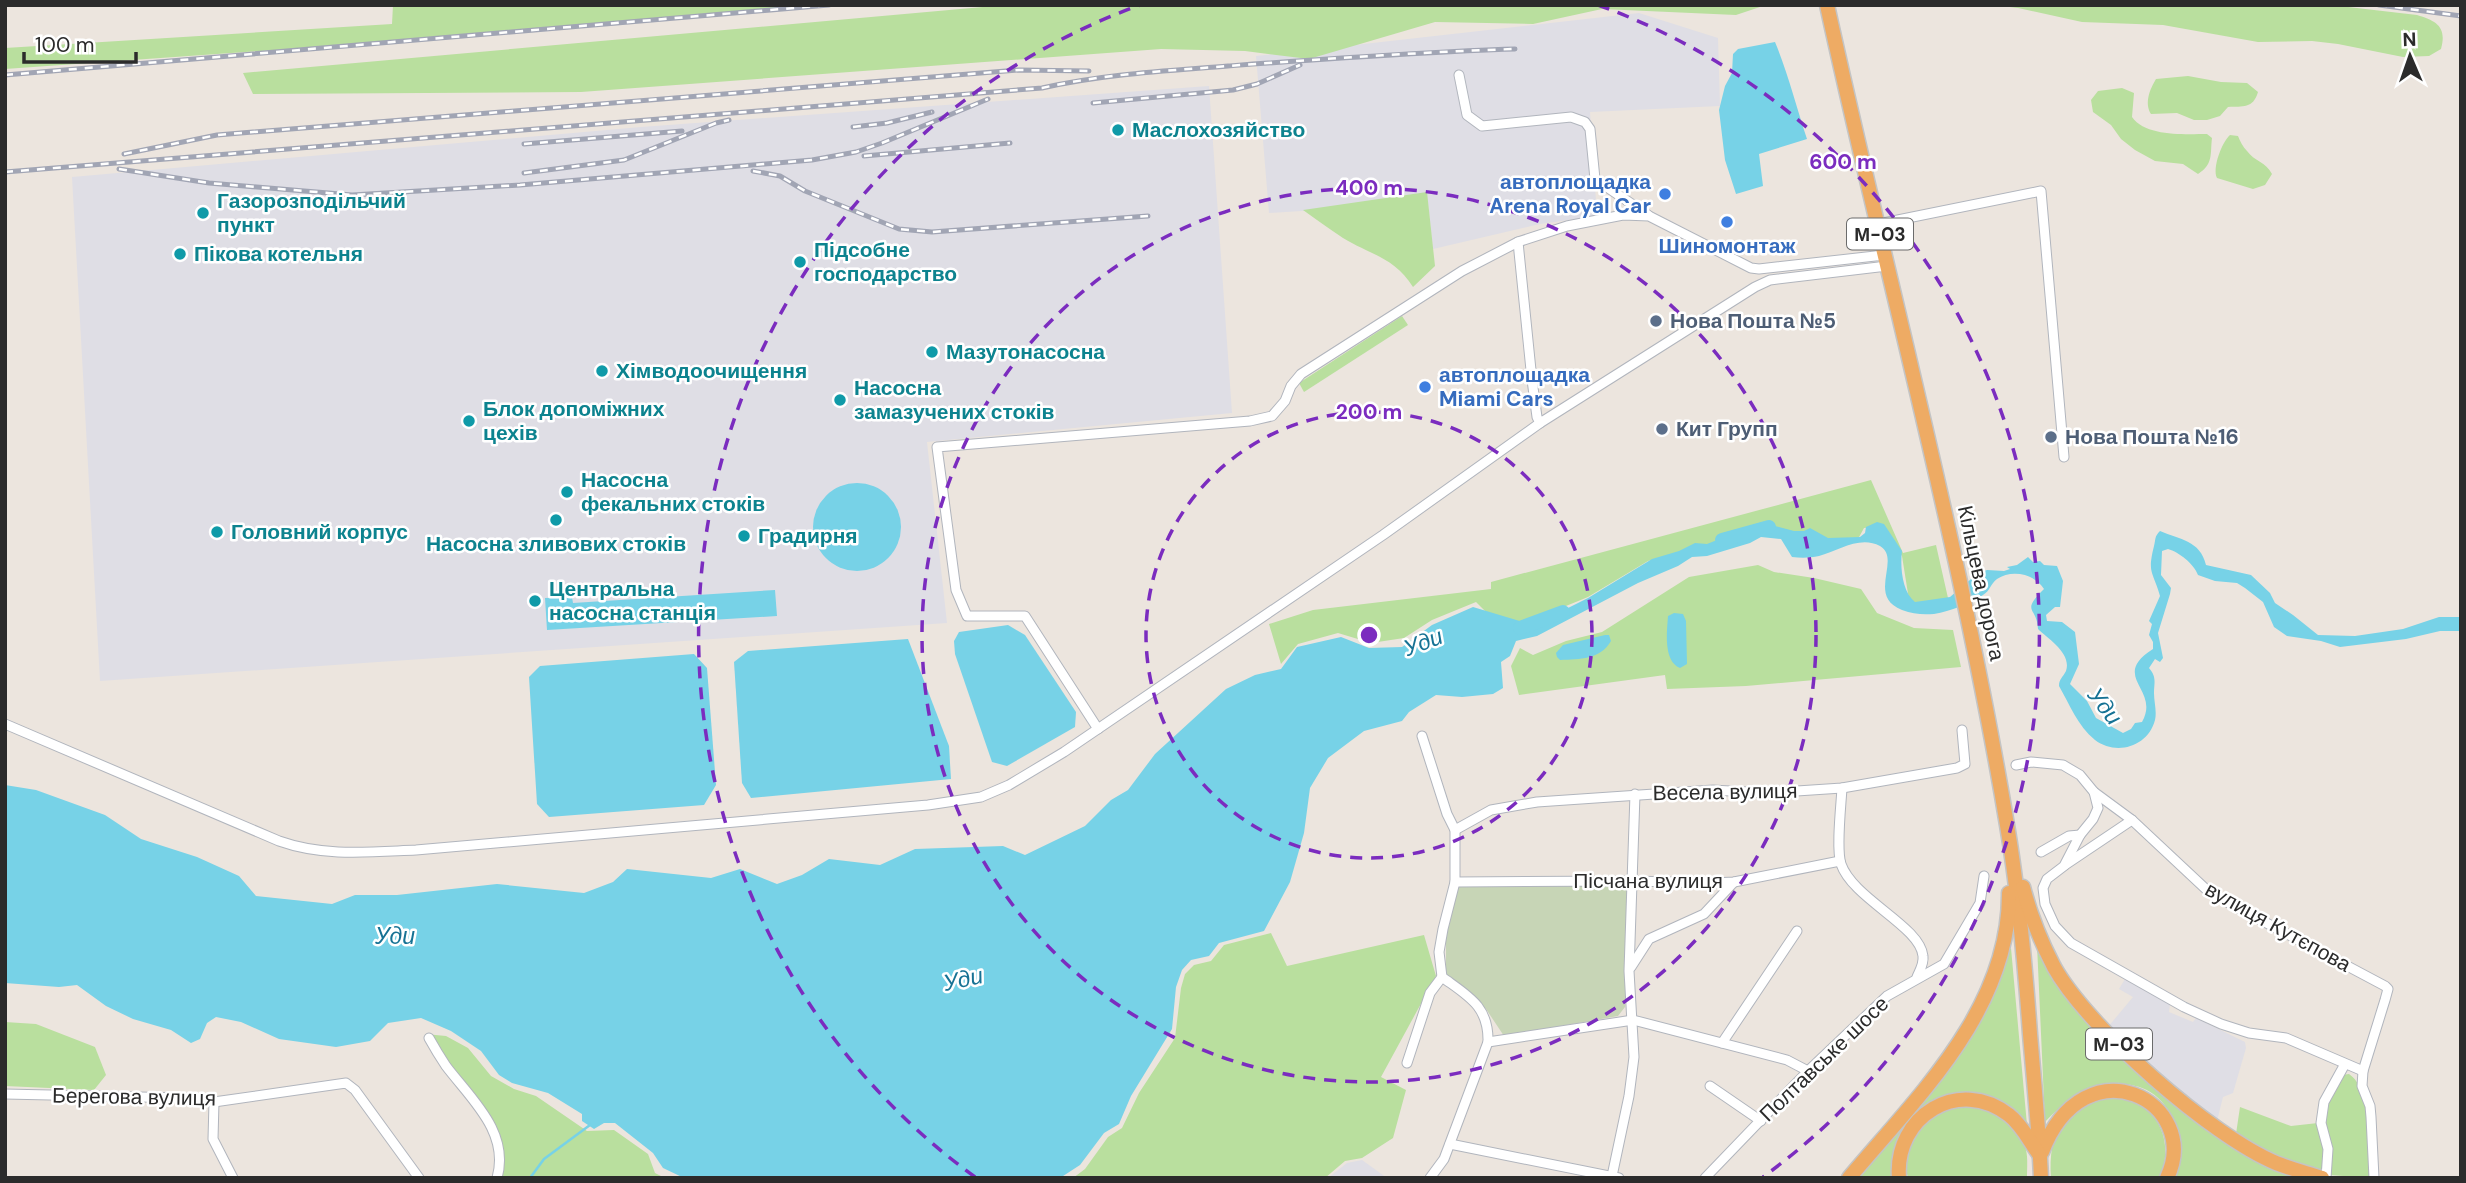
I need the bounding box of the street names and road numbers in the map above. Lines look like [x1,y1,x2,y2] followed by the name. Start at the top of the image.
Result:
[1847,218,1913,250] road number: М-03
[1951,503,2011,663] street label: Кільцева дорога
[1652,777,1798,807] street label: Весела вулиця
[1573,867,1723,895] street label: Пісчана вулиця
[2200,875,2356,979] street label: вулиця Кутєпова
[1753,990,1895,1128] street label: Полтавське шосе
[2086,1028,2152,1060] road number: М-03
[52,1082,216,1112] street label: Берегова вулиця

